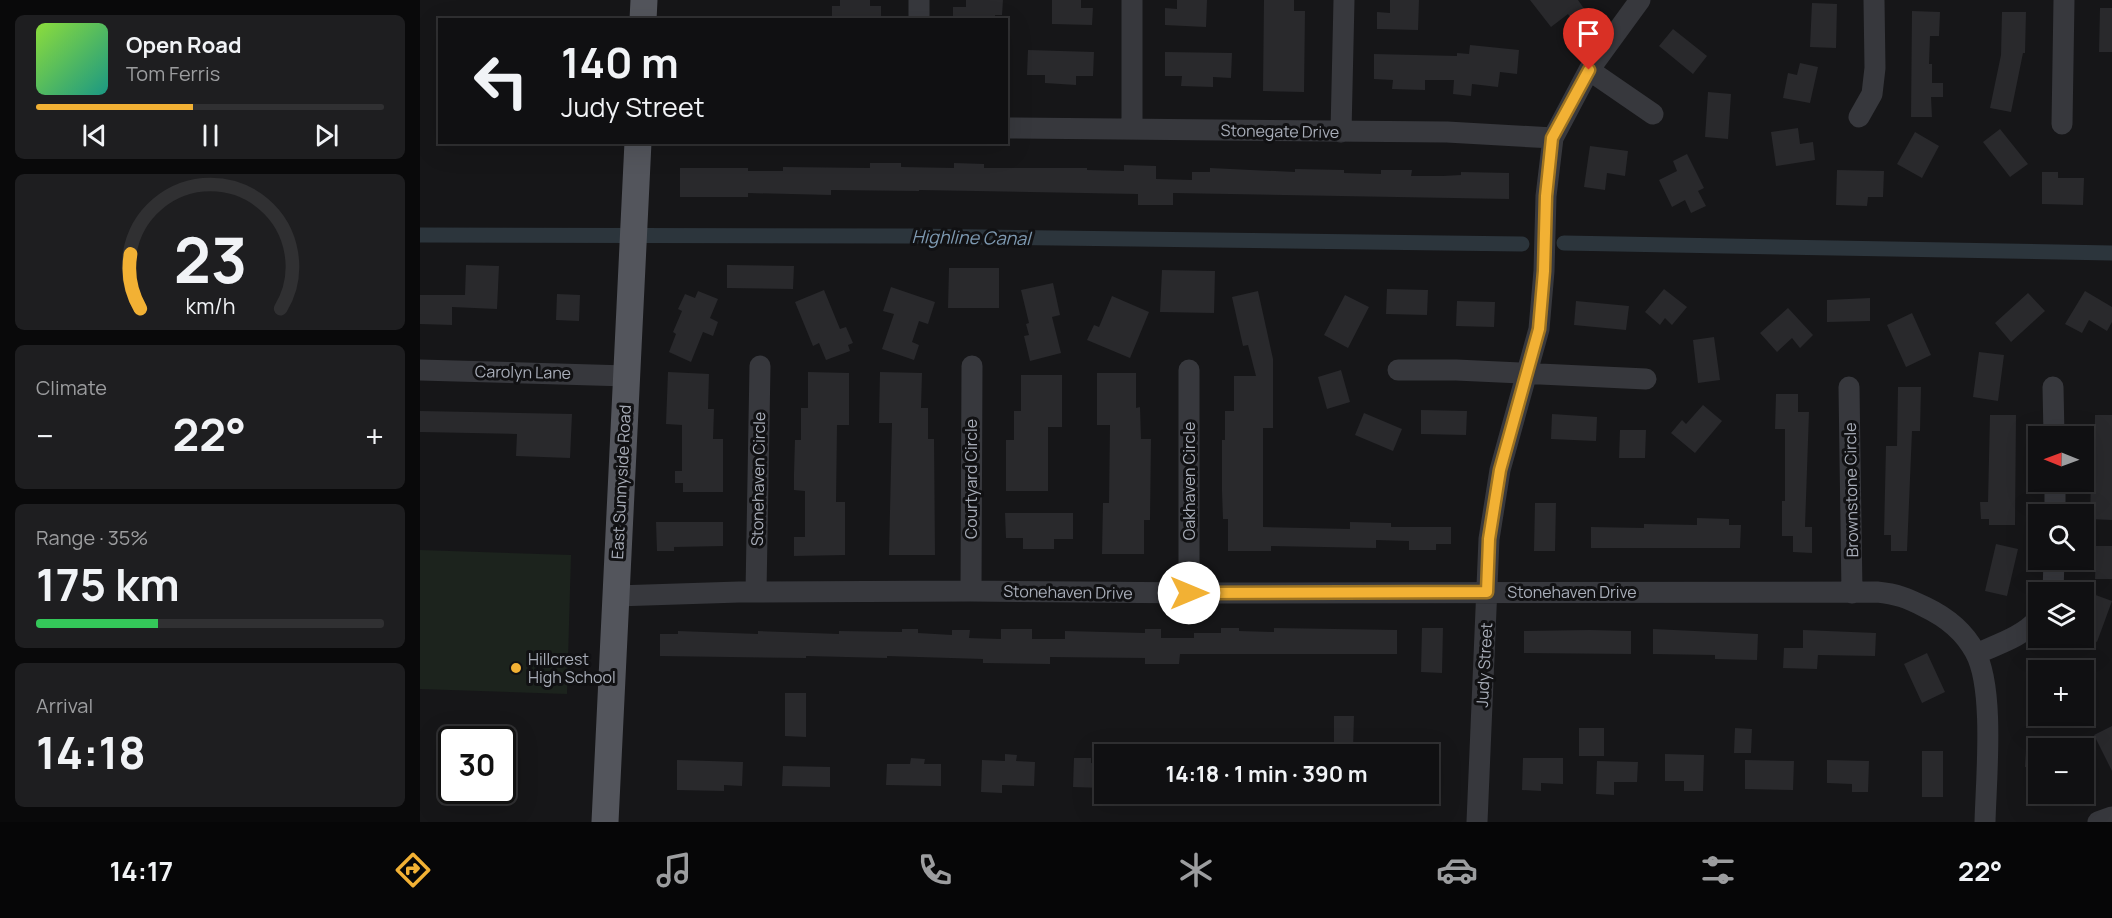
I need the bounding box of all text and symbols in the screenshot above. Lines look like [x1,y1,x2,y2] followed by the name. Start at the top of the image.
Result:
[1563,8,1614,70] pin
[1572,17,1605,50] icon: arrive
[126,30,241,60] text: Open Road
[561,33,679,91] text: 140 m
[462,42,540,120] icon: left
[126,60,220,87] text: Tom Ferris
[561,88,705,125] text: Judy Street
[78,119,111,152] icon: previous
[194,119,227,152] icon: pause
[310,119,343,152] icon: next
[1220,119,1340,143] street label: Stonegate Drive
[173,216,247,302] text: 23
[911,224,1033,250] water label: Highline Canal
[185,291,235,320] text: km/h
[475,360,571,384] street label: Carolyn Lane
[36,374,107,401] text: Climate
[172,403,246,465] text: 22°
[606,404,636,560] street label: East Sunnyside Road
[746,412,770,546] street label: Stonehaven Circle
[36,413,54,458] text: −
[365,413,384,458] text: +
[960,419,982,539] street label: Courtyard Circle
[1178,422,1200,540] street label: Oakhaven Circle
[1839,422,1863,558] street label: Brownstone Circle
[2028,426,2094,492] north arrow
[2028,426,2094,804] map controls
[2028,504,2094,570] button: search
[36,524,148,551] text: Range · 35%
[36,553,180,615] text: 175 km
[1157,561,1221,625] position arrow
[1003,580,1133,604] street label: Stonehaven Drive
[1507,581,1637,603] street label: Stonehaven Drive
[2028,582,2094,648] button: layers
[1471,622,1497,708] street label: Judy Street
[528,648,616,688] place label: Hillcrest High School
[2028,660,2094,726] button: +
[509,661,523,675] marker: Hillcrest High School
[36,692,93,719] text: Arrival
[36,721,146,783] text: 14:18
[438,726,516,804] speed limit sign: 30
[2028,738,2094,804] button: −
[1166,759,1367,789] text: 14:18 · 1 min · 390 m
[392,849,434,891] icon: directions
[653,849,695,891] icon: music
[914,849,956,891] icon: phone
[1175,849,1217,891] icon: climate
[1436,849,1478,891] icon: car
[1697,849,1739,891] icon: filters
[109,852,173,889] text: 14:17
[1958,852,2002,889] text: 22°

